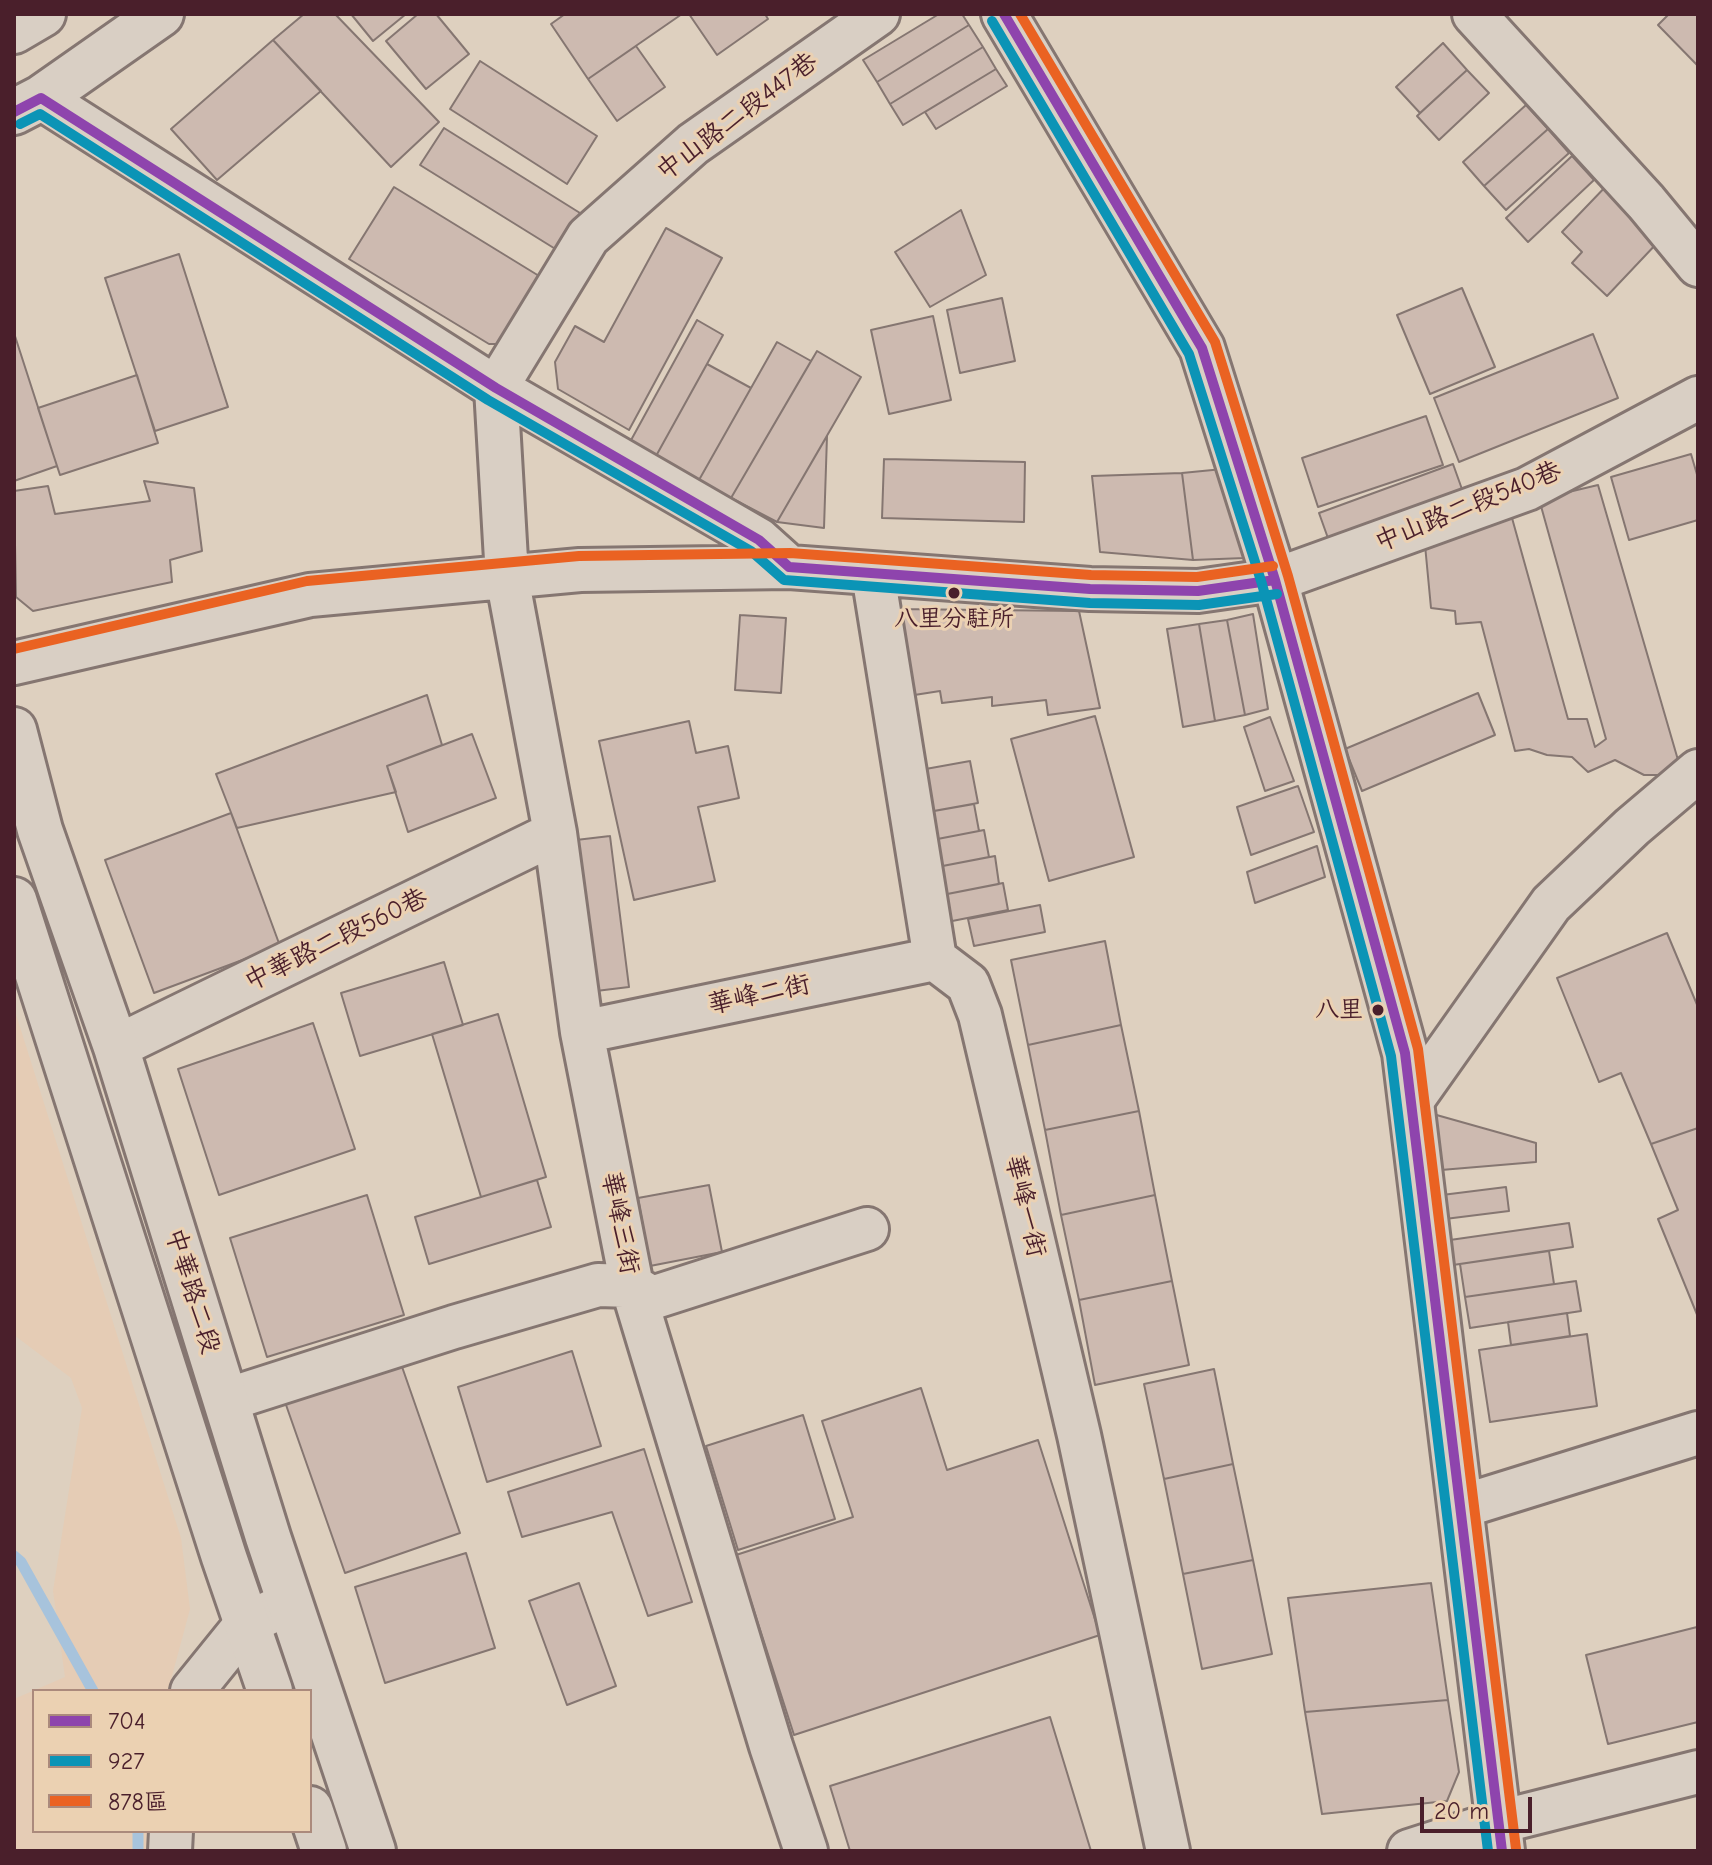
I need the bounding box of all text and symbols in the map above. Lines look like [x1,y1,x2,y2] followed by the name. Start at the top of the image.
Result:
[650,46,824,188] street label: 中山路二段447巷
[1370,455,1566,559] street label: 中山路二段540巷
[946,585,962,601] marker: 八里分駐所
[894,605,1014,633] place label: 八里分駐所
[239,882,433,998] street label: 中華路二段560巷
[705,969,813,1021] street label: 華峰二街
[1315,996,1363,1024] place label: 八里
[1370,1002,1386,1018] marker: 八里
[998,1152,1052,1260] street label: 華峰一街
[595,1169,645,1277] street label: 華峰三街
[158,1224,226,1358] street label: 中華路二段
[32,1689,312,1833] legend
[108,1707,146,1735] text: 704
[108,1747,145,1775] text: 927
[1424,1781,1536,1831] scale bar
[108,1788,168,1816] text: 878區
[1434,1797,1489,1825] text: 20 m

